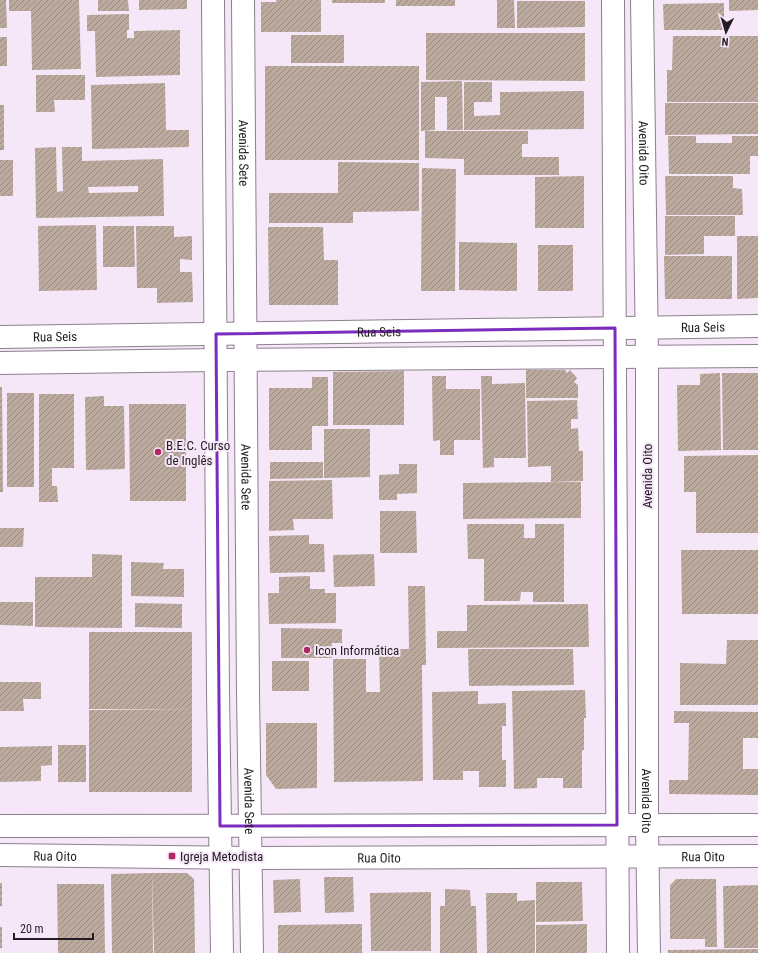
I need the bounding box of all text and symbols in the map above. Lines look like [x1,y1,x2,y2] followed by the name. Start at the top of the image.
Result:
[706,12,746,52] north arrow
[721,35,729,48] text: N
[236,120,252,186] street label: Avenida Sete
[636,120,652,185] street label: Avenida Oito
[681,319,725,335] street label: Rua Seis
[357,324,401,339] street label: Rua Seis
[33,328,77,344] street label: Rua Seis
[166,438,230,468] place label: B.E.C. Curso de Inglês
[239,444,254,510] street label: Avenida Sete
[640,444,655,508] street label: Avenida Oito
[153,447,163,457] marker: B.E.C. Curso de Inglês
[315,643,399,658] place label: Icon Informática
[302,645,312,655] marker: Icon Informática
[242,768,258,834] street label: Avenida Sete
[640,769,655,833] street label: Avenida Oito
[33,848,77,863] street label: Rua Oito
[180,849,263,864] place label: Igreja Metodista
[681,849,725,864] street label: Rua Oito
[357,850,401,865] street label: Rua Oito
[167,851,177,861] marker: Igreja Metodista
[14,915,93,941] scale bar
[20,922,44,936] text: 20 m

